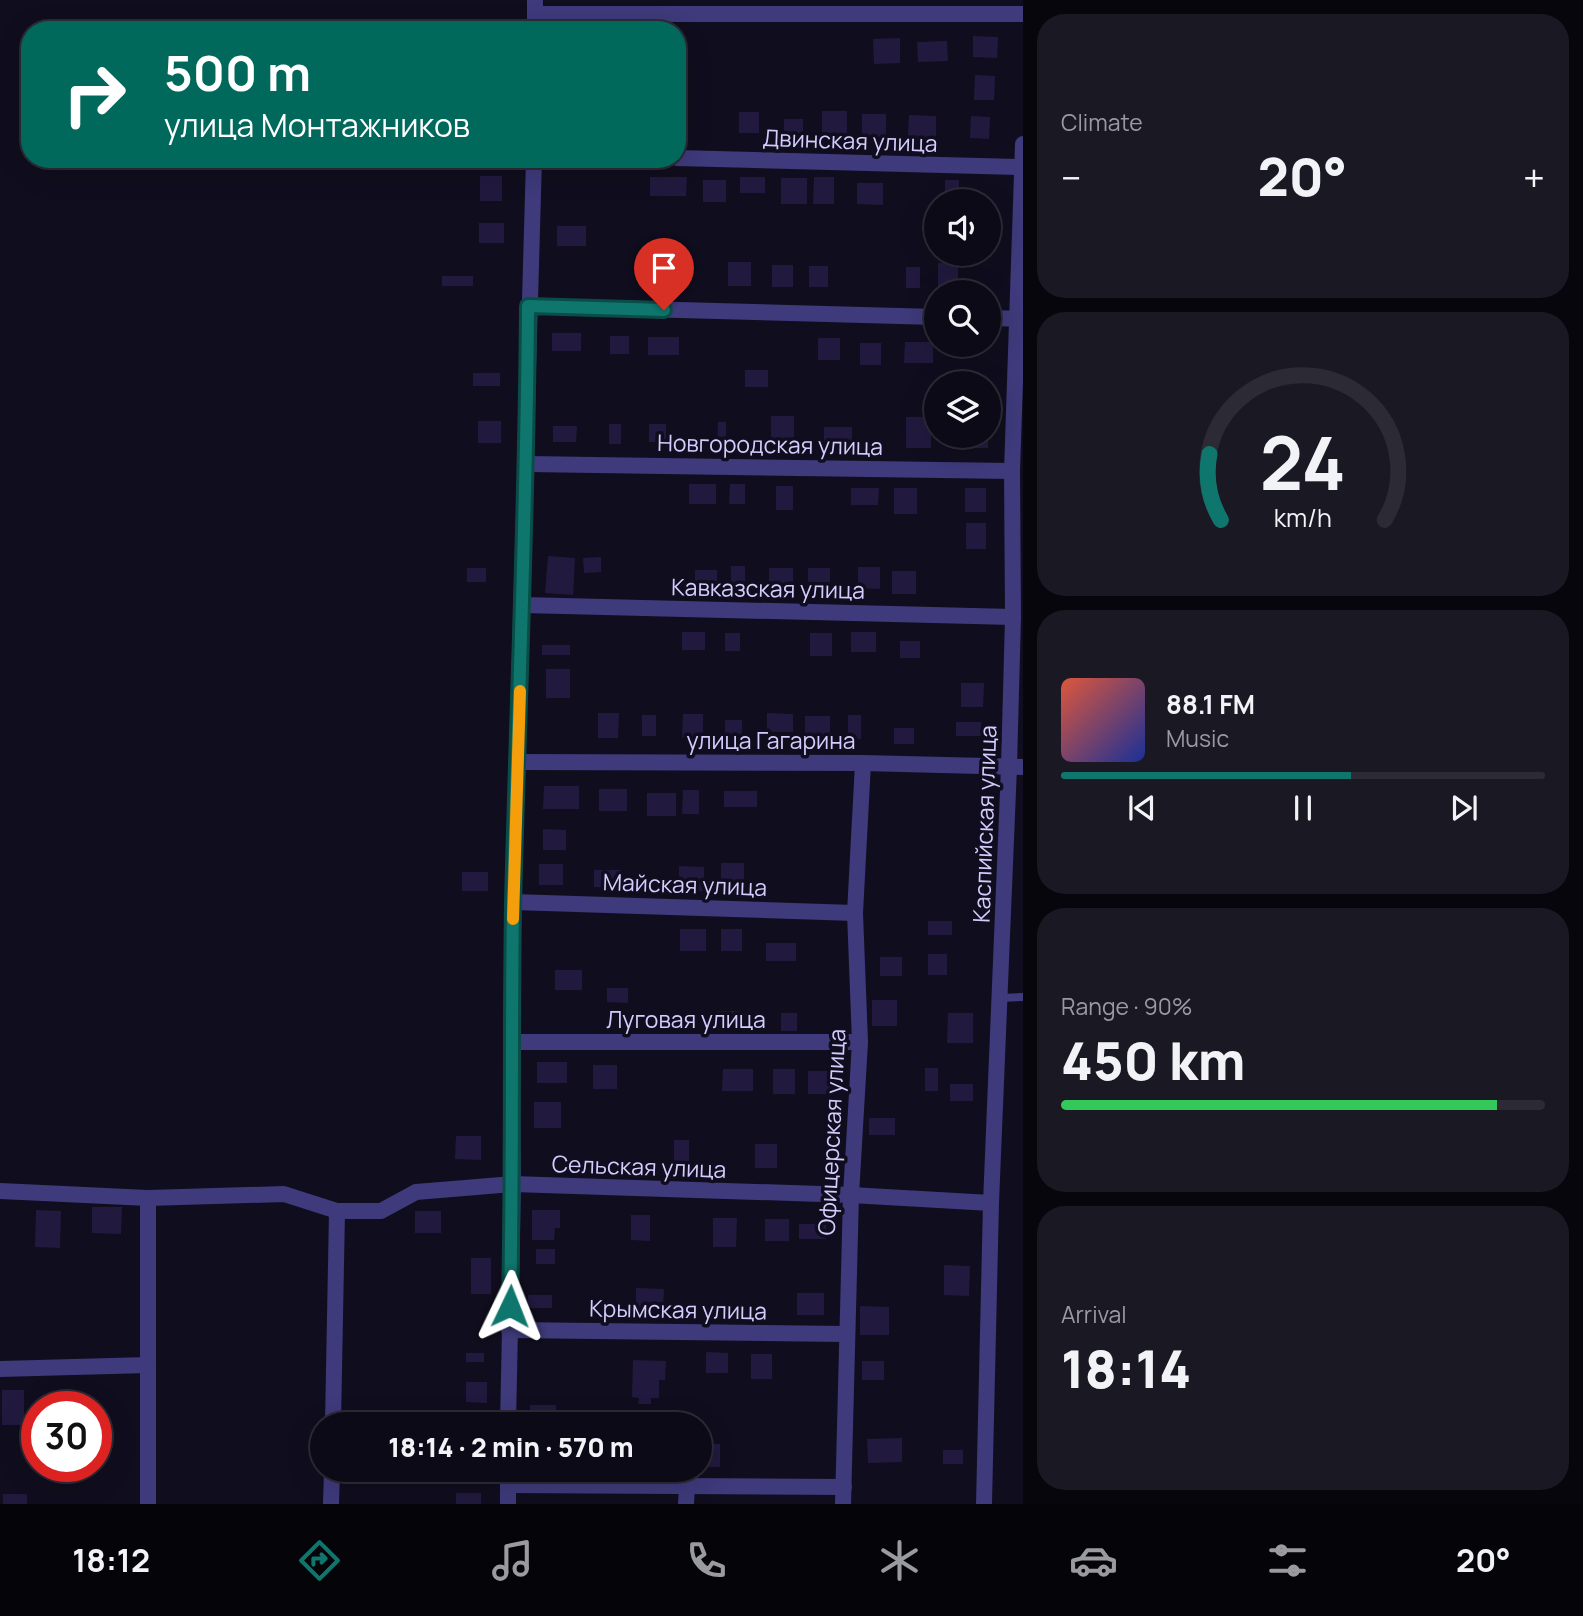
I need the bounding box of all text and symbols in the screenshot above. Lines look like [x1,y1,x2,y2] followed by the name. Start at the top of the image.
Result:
[164,39,311,106] text: 500 m
[49,49,140,140] icon: right
[164,103,470,147] text: улица Монтажников
[1061,106,1143,138] text: Climate
[762,121,938,159] street label: Двинская улица
[1257,141,1347,212] text: 20°
[1061,151,1082,203] text: −
[1523,151,1545,203] text: +
[924,189,1001,448] map controls
[924,189,1001,266] button: sound
[634,238,694,310] pin
[645,249,683,287] icon: arrive
[924,280,1001,357] button: search
[924,371,1001,448] button: layers
[1260,412,1346,512] text: 24
[657,426,883,462] street label: Новгородская улица
[1274,500,1332,535] text: km/h
[671,570,865,606] street label: Кавказская улица
[1166,686,1255,722] text: 88.1 FM
[1166,722,1229,754] text: Music
[686,724,856,756] street label: улица Гагарина
[965,725,1003,923] street label: Каспийская улица
[1123,789,1161,827] icon: previous
[1284,789,1322,827] icon: pause
[1445,789,1483,827] icon: next
[602,865,768,903] street label: Майская улица
[1061,990,1192,1022] text: Range · 90%
[606,1003,766,1035] street label: Луговая улица
[1061,1025,1245,1096] text: 450 km
[810,1028,852,1236] street label: Офицерская улица
[551,1147,727,1185] street label: Сельская улица
[473,1269,547,1343] position arrow
[589,1291,767,1327] street label: Крымская улица
[1061,1298,1127,1330] text: Arrival
[1061,1333,1191,1404] text: 18:14
[21,1391,112,1482] speed limit sign: 30
[388,1429,634,1465] text: 18:14 · 2 min · 570 m
[295,1536,344,1585] icon: directions
[488,1536,537,1585] icon: music
[682,1536,731,1585] icon: phone
[875,1536,924,1585] icon: climate
[1069,1536,1118,1585] icon: car
[1263,1536,1312,1585] icon: filters
[72,1538,150,1582] text: 18:12
[1456,1538,1511,1582] text: 20°

